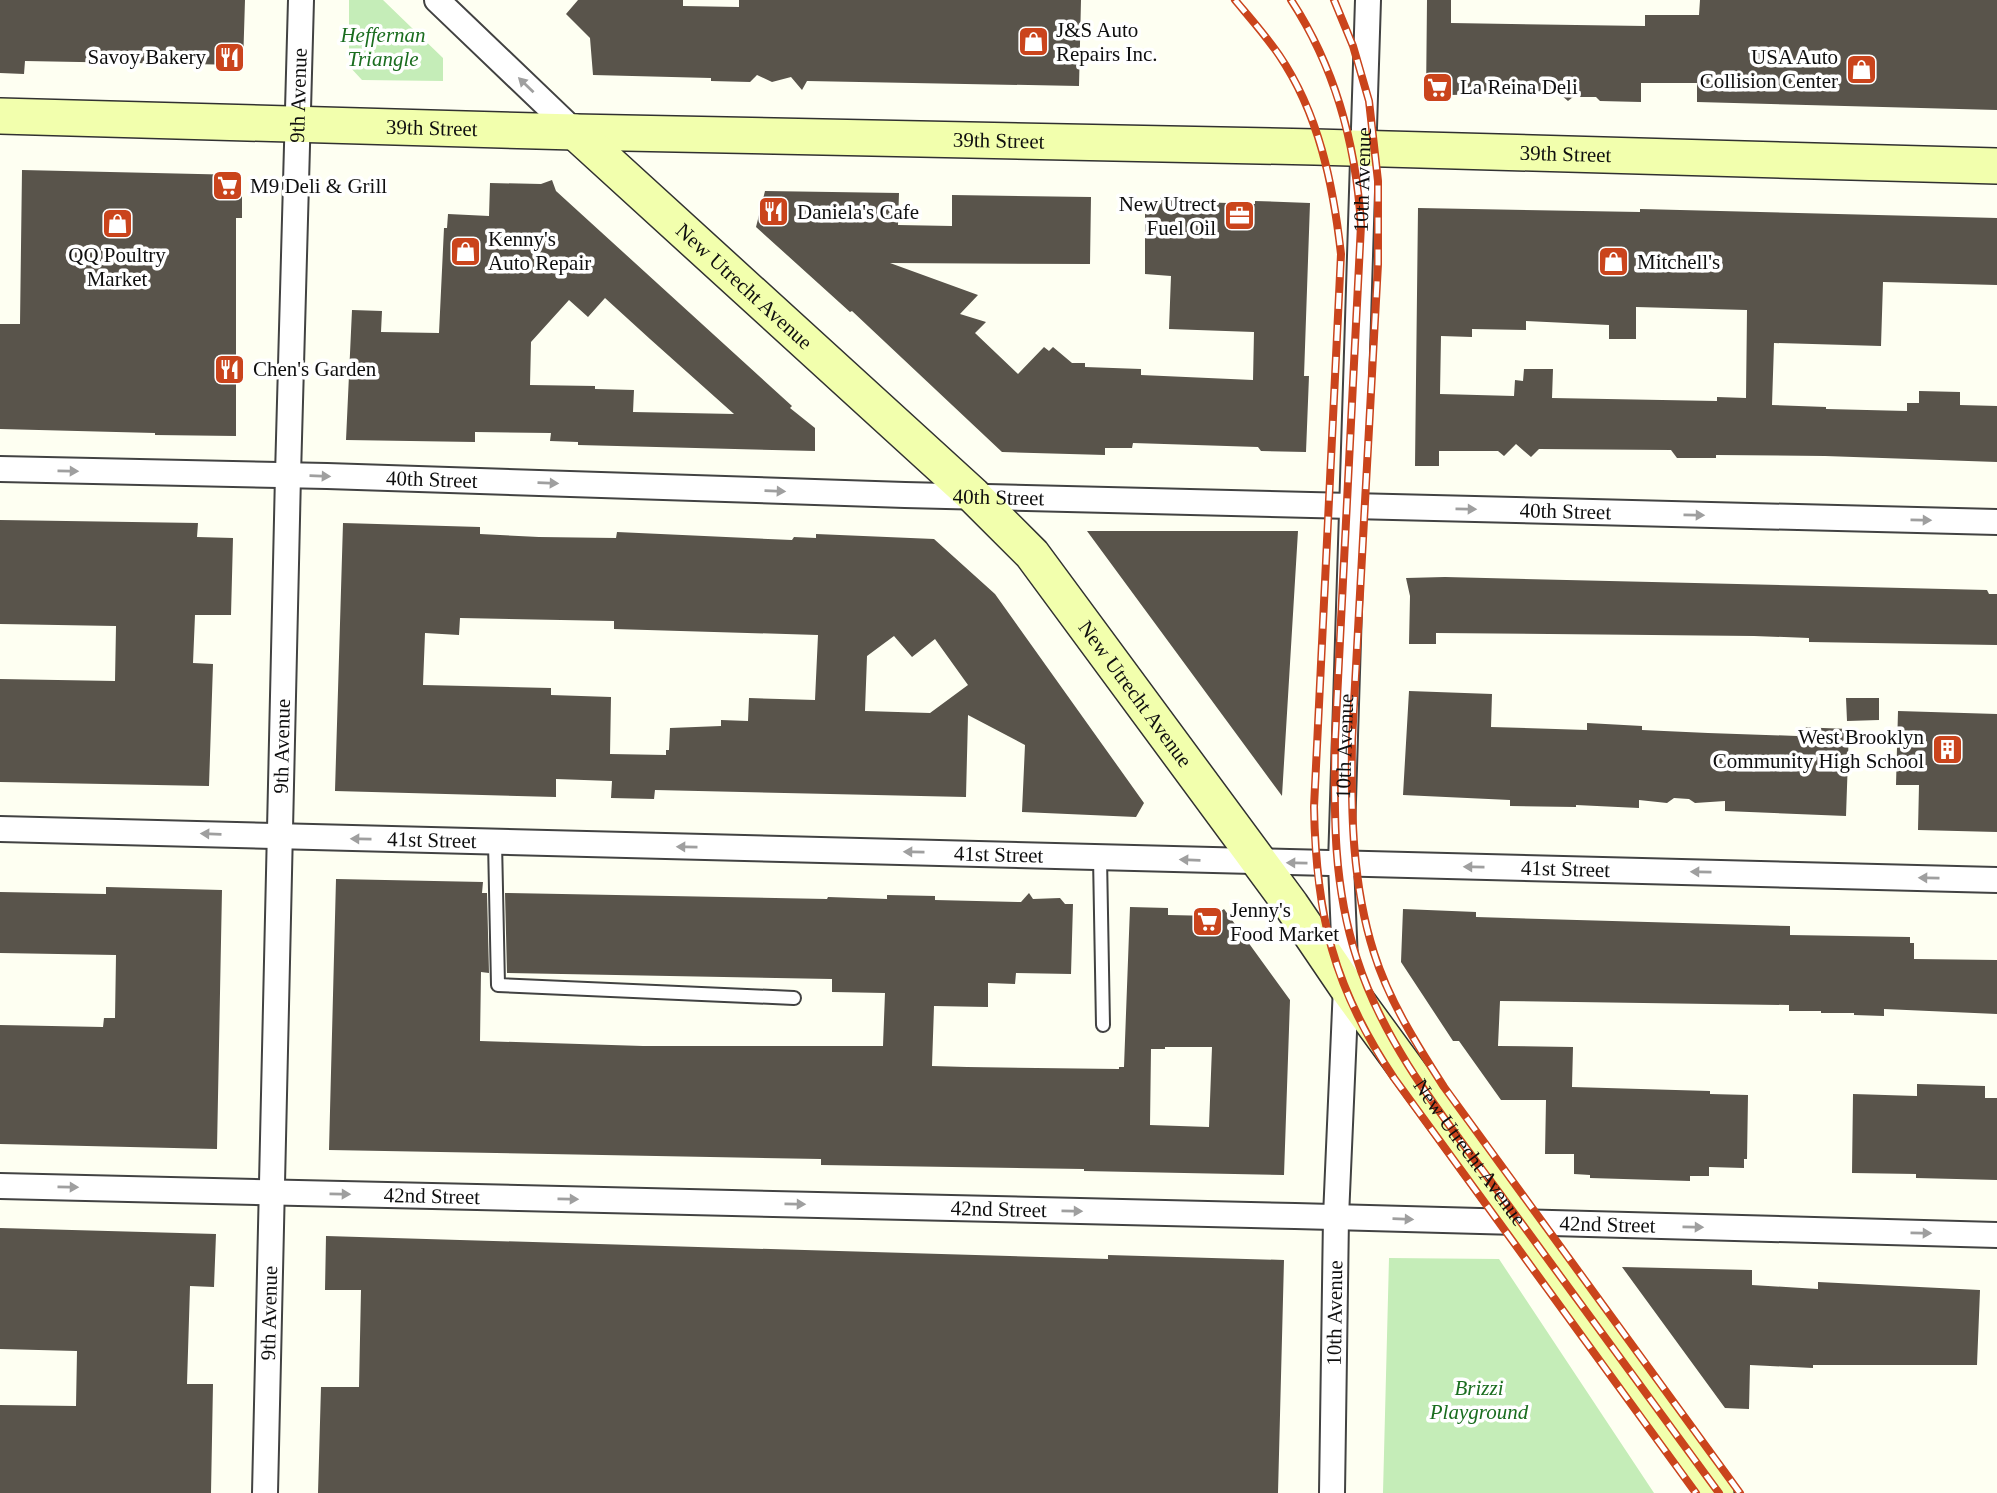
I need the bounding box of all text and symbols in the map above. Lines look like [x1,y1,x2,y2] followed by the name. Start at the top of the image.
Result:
[1056,18,1157,66] place label: J&S Auto Repairs Inc.
[339,23,426,71] park label: Heffernan Triangle
[1016,25,1050,59] shop icon: J&S Auto Repairs Inc.
[212,40,246,74] restaurant icon: Savoy Bakery
[88,45,206,69] place label: Savoy Bakery
[1700,45,1838,93] place label: USA Auto Collision Center
[285,48,312,143] street label: 9th Avenue
[1844,52,1878,86] shop icon: USA Auto Collision Center
[1420,70,1454,104] supermarket icon: La Reina Deli
[1460,75,1578,99] place label: La Reina Deli
[517,76,534,93] one-way arrow
[386,115,478,141] street label: 39th Street
[1349,127,1376,233] street label: 10th Avenue
[953,128,1045,154] street label: 39th Street
[1519,141,1612,167] street label: 39th Street
[210,169,244,203] supermarket icon: M9 Deli & Grill
[250,174,387,198] place label: M9 Deli & Grill
[1119,192,1216,240] place label: New Utrect Fuel Oil
[757,195,791,229] restaurant icon: Daniela's Cafe
[1222,199,1256,233] office icon: New Utrect Fuel Oil
[797,200,919,224] place label: Daniela's Cafe
[100,206,134,240] shop icon: QQ Poultry Market
[671,218,817,354] street label: New Utrecht Avenue
[488,227,591,275] place label: Kenny's Auto Repair
[448,234,482,268] shop icon: Kenny's Auto Repair
[68,243,166,291] place label: QQ Poultry Market
[1597,245,1631,279] shop icon: Mitchell's
[1637,250,1720,274] place label: Mitchell's
[213,352,247,386] restaurant icon: Chen's Garden
[253,357,377,381] place label: Chen's Garden
[57,465,79,476] one-way arrow
[386,466,478,493] street label: 40th Street
[309,470,331,481] one-way arrow
[537,478,559,489] one-way arrow
[952,484,1045,510] street label: 40th Street
[764,486,786,497] one-way arrow
[1519,498,1612,524] street label: 40th Street
[1456,503,1478,515] one-way arrow
[1683,509,1705,521] one-way arrow
[1910,515,1932,526] one-way arrow
[1073,616,1197,772] street label: New Utrecht Avenue
[1331,693,1358,799] street label: 10th Avenue
[269,699,295,794] street label: 9th Avenue
[1713,725,1924,773] place label: West Brooklyn Community High School
[1930,732,1964,766] building icon: West Brooklyn Community High School
[387,827,477,853] street label: 41st Street
[199,829,221,840] one-way arrow
[350,833,372,844] one-way arrow
[675,841,697,852] one-way arrow
[954,841,1044,868] street label: 41st Street
[903,847,925,858] one-way arrow
[1179,854,1201,866] one-way arrow
[1521,856,1611,882] street label: 41st Street
[1286,857,1308,869] one-way arrow
[1463,861,1485,872] one-way arrow
[1690,867,1712,878] one-way arrow
[1918,872,1940,884] one-way arrow
[1230,898,1339,946] place label: Jenny's Food Market
[1190,905,1224,939] supermarket icon: Jenny's Food Market
[1408,1074,1531,1230] street label: New Utrecht Avenue
[57,1182,79,1193] one-way arrow
[383,1183,480,1209] street label: 42nd Street
[329,1188,351,1200] one-way arrow
[557,1193,579,1205] one-way arrow
[950,1196,1047,1222] street label: 42nd Street
[784,1199,806,1210] one-way arrow
[1061,1205,1083,1217] one-way arrow
[1559,1211,1656,1238] street label: 42nd Street
[1392,1213,1414,1225] one-way arrow
[1683,1222,1705,1233] one-way arrow
[1910,1228,1932,1239] one-way arrow
[1322,1260,1347,1366] street label: 10th Avenue
[256,1265,282,1361] street label: 9th Avenue
[1429,1376,1529,1424] park label: Brizzi Playground

